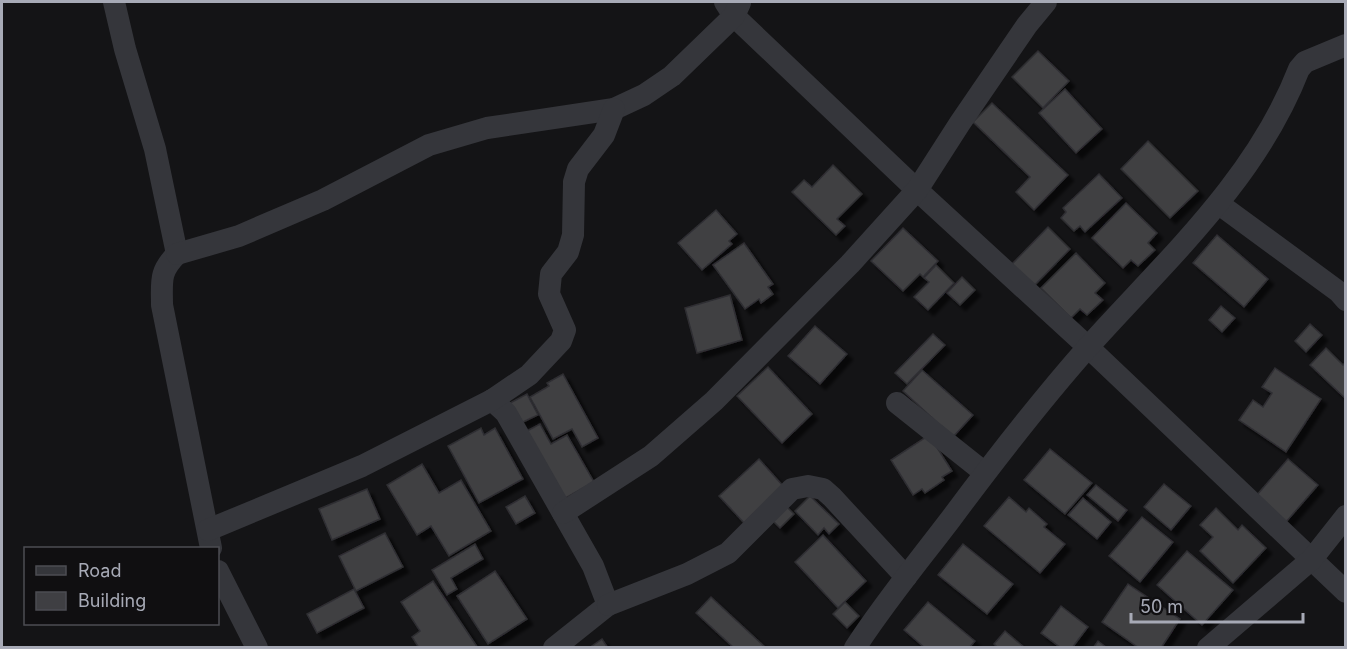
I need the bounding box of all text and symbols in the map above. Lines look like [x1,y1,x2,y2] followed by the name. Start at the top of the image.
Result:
[24,547,219,625] legend
[78,560,121,581] text: Road
[1131,586,1304,624] scale bar
[78,590,146,611] text: Building
[1140,596,1183,617] text: 50 m

